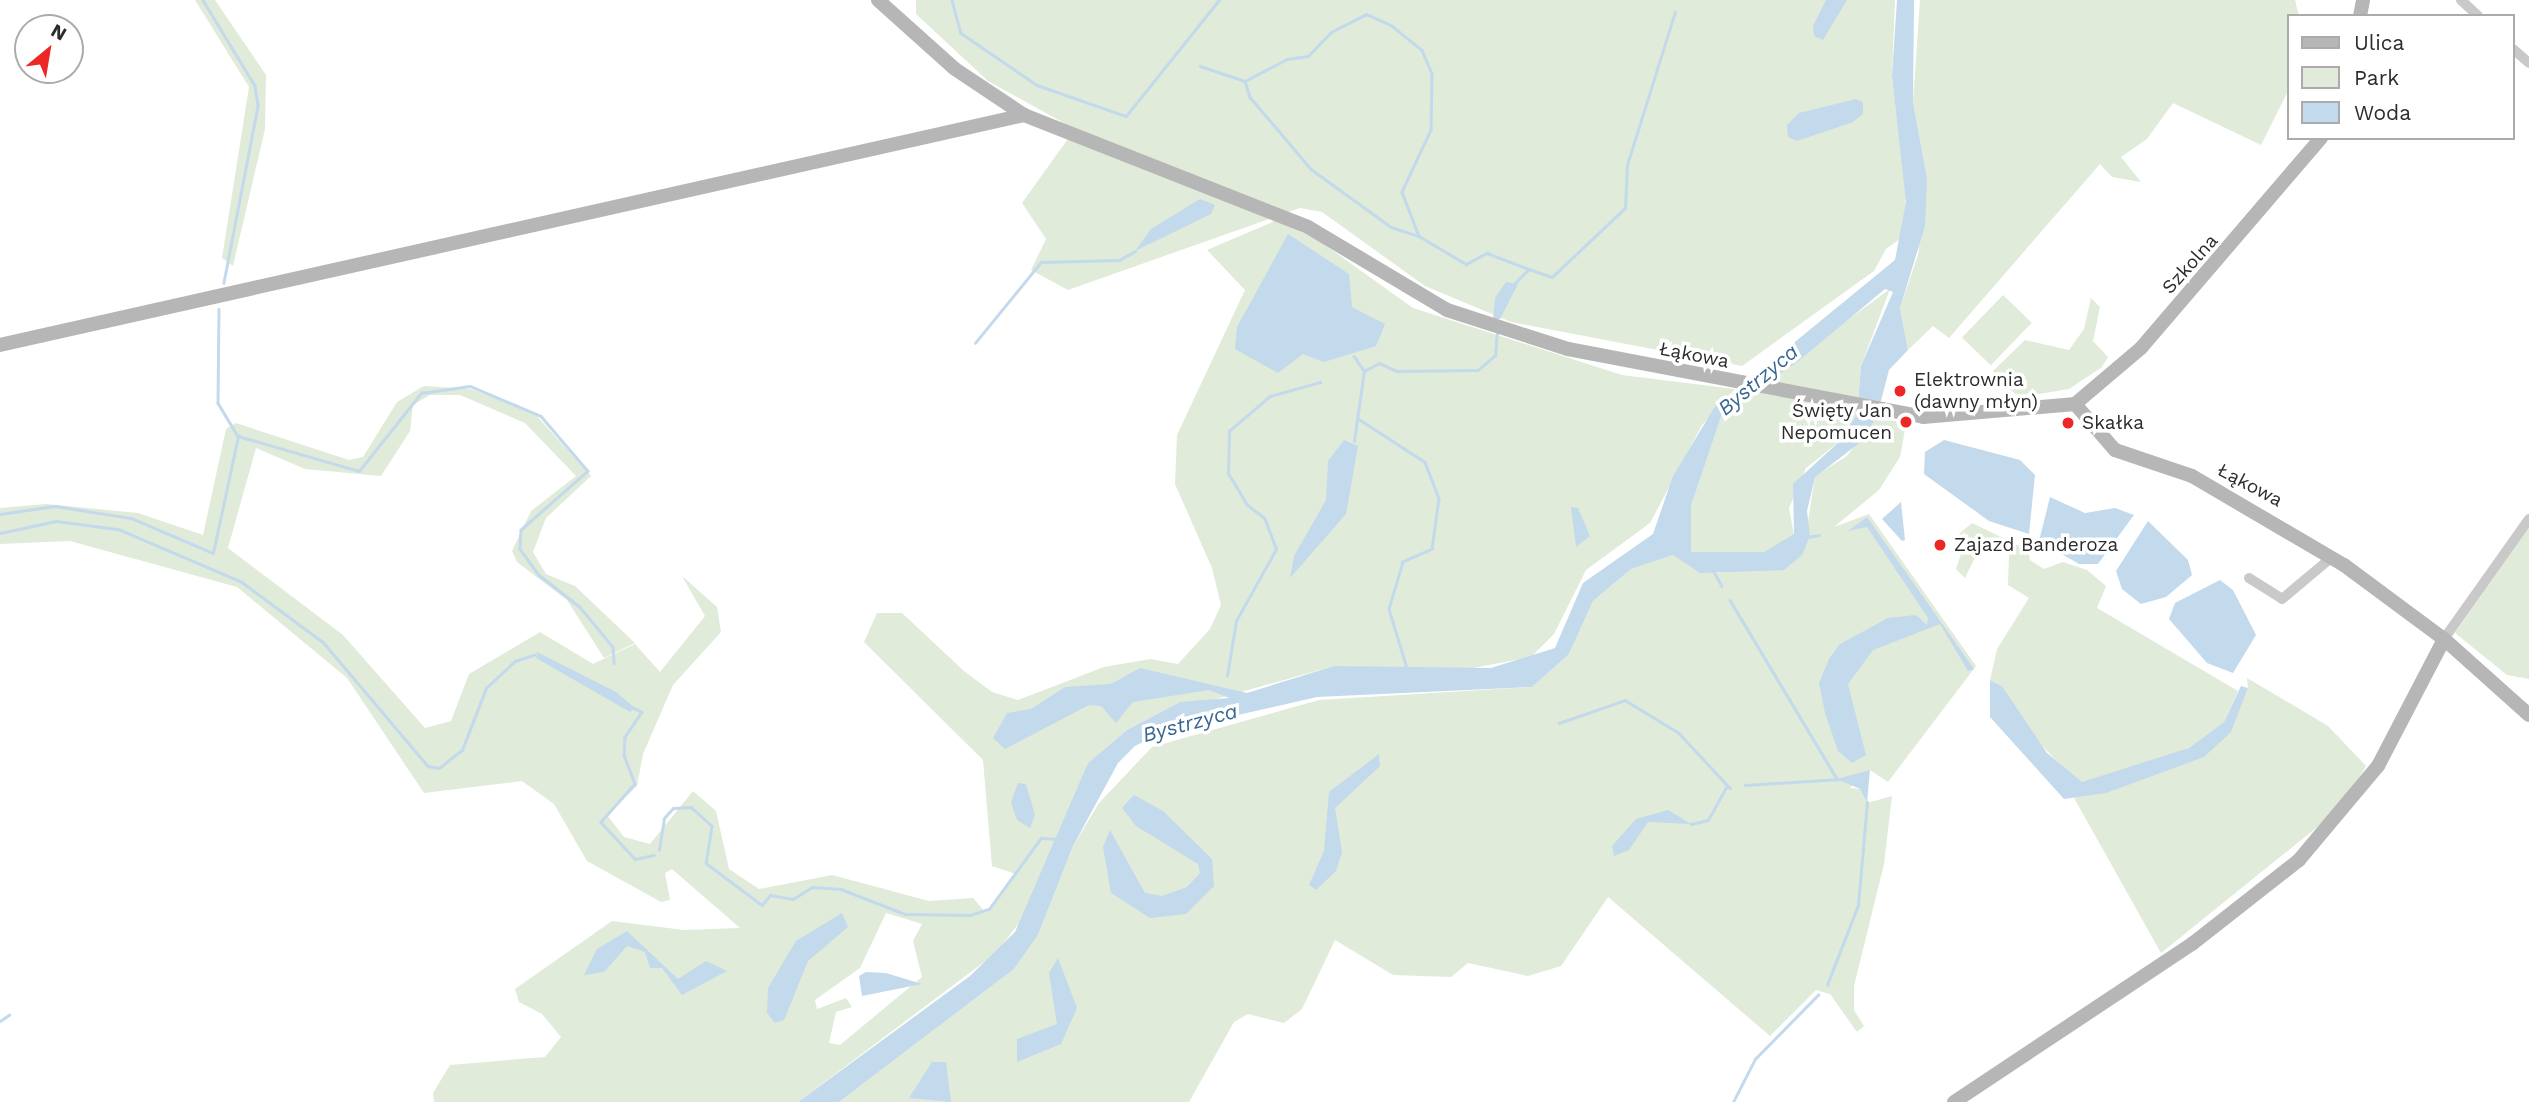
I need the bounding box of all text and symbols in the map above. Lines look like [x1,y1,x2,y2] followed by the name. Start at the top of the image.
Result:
[14,14,84,84] north arrow
[2288,14,2515,140] legend
[47,19,71,46] text: N
[2354,30,2404,55] text: Ulica
[2354,65,2399,90] text: Park
[2354,100,2411,125] text: Woda
[2157,229,2223,299] street label: Szkolna
[1657,337,1731,373] street label: Łąkowa
[1713,339,1803,421] water label: Bystrzyca
[1914,369,2038,413] place label: Elektrownia (dawny młyn)
[1892,383,1908,399] marker: Elektrownia (dawny młyn)
[1781,400,1892,444] place label: Święty Jan Nepomucen
[2082,412,2144,434] place label: Skałka
[1898,414,1914,430] marker: Święty Jan Nepomucen
[2060,415,2076,431] marker: Skałka
[2213,458,2287,512] street label: Łąkowa
[1954,534,2118,556] place label: Zajazd Banderoza
[1932,537,1948,553] marker: Zajazd Banderoza
[1140,698,1240,748] water label: Bystrzyca

